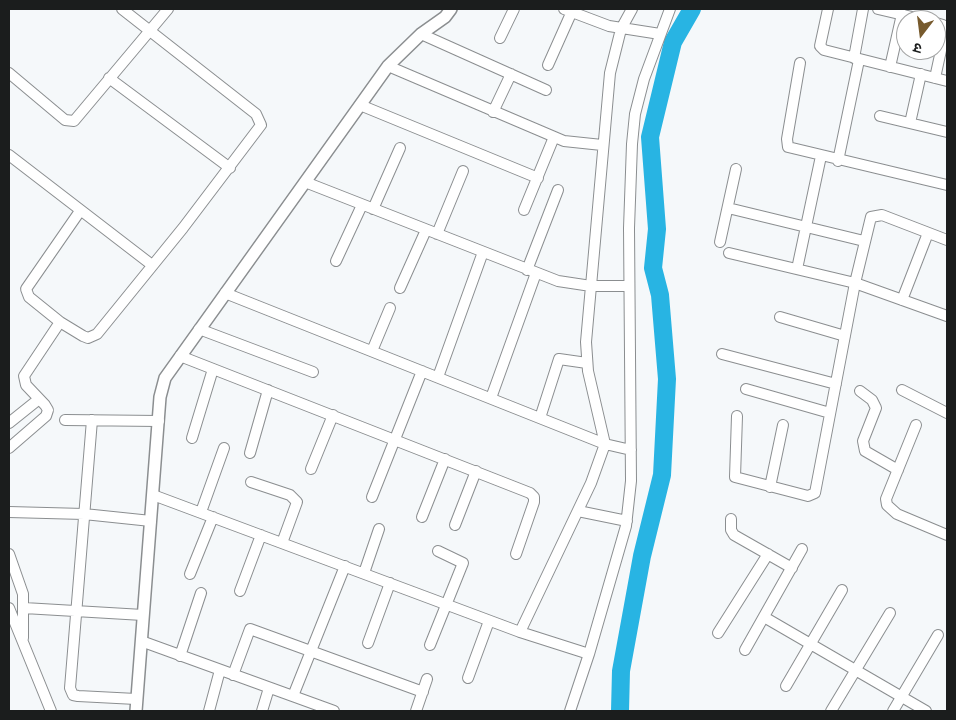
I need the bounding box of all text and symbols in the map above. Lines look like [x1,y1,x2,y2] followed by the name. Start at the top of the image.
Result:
[896,10,946,60] north arrow
[911,40,923,58] text: उ

